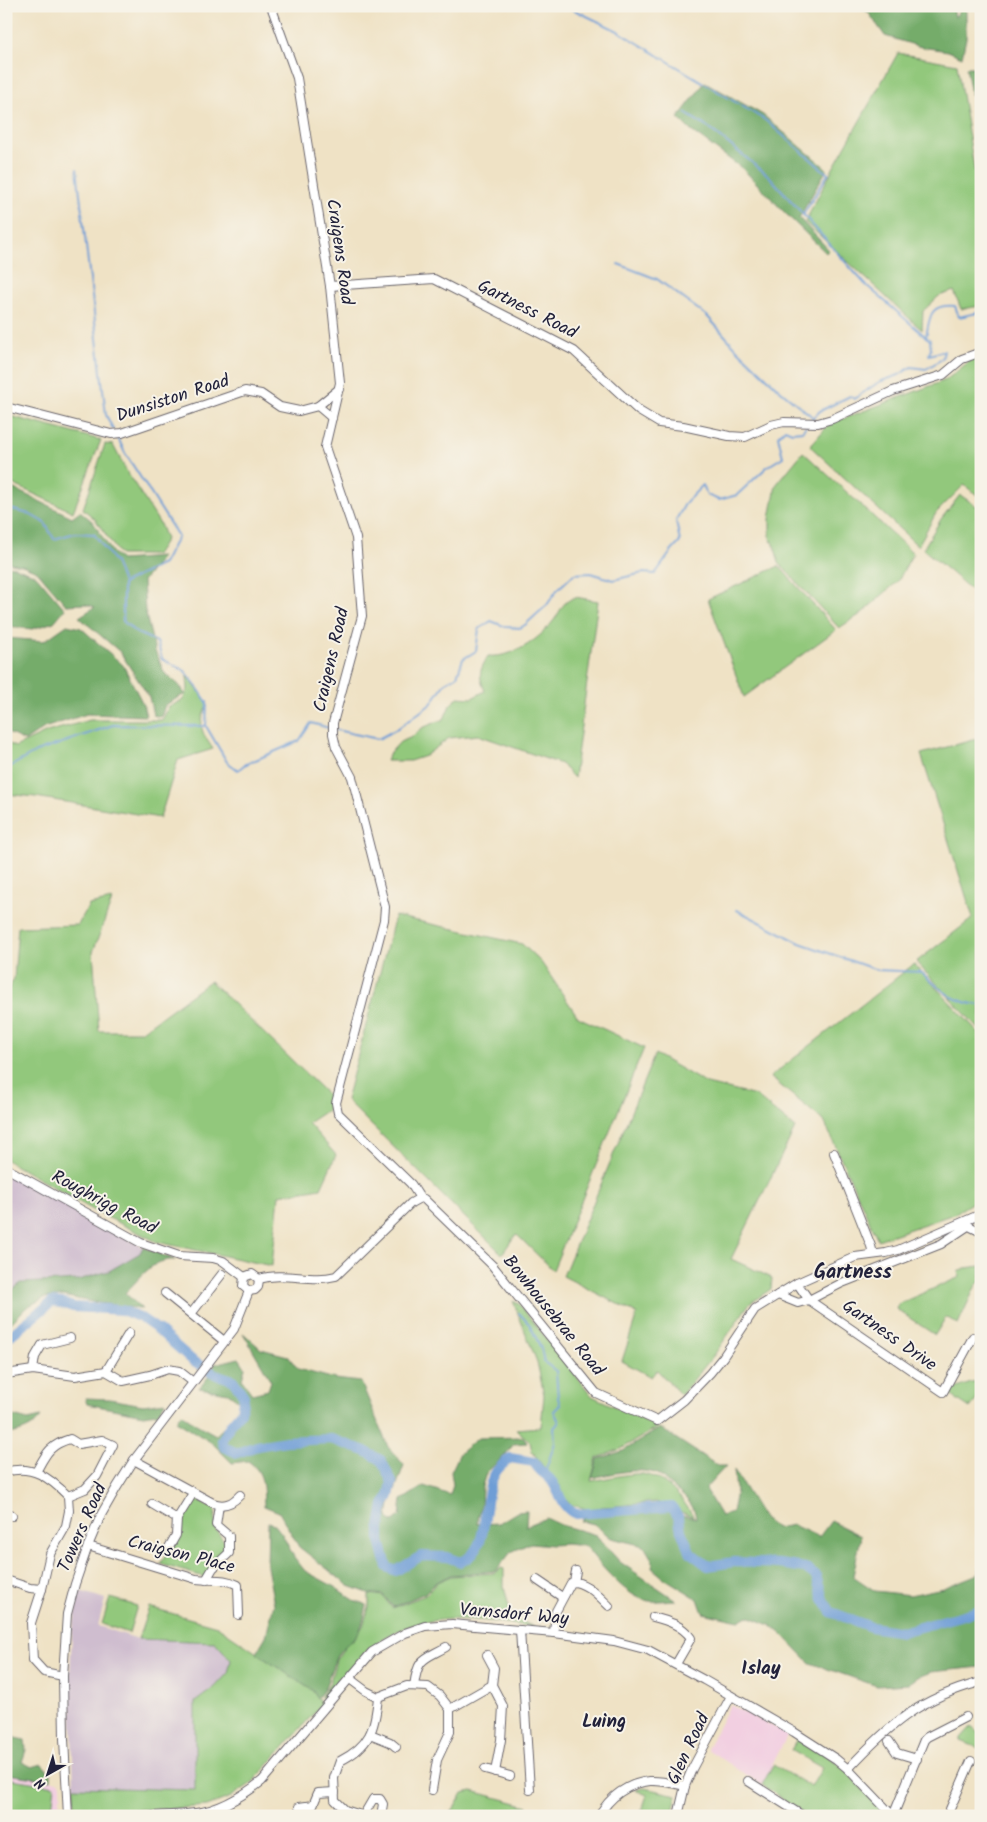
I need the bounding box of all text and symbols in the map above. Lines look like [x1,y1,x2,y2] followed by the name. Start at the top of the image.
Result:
[317,197,361,308] street label: Craigens Road
[472,272,583,348] street label: Gartness Road
[113,367,234,431] street label: Dunsiston Road
[306,604,358,715] street label: Craigens Road
[46,1163,163,1244] street label: Roughrigg Road
[495,1249,612,1384] street label: Bowhousebrae Road
[814,1257,893,1289] district label: Gartness
[836,1293,942,1379] street label: Gartness Drive
[50,1478,116,1577] street label: Towers Road
[124,1528,238,1582] street label: Craigson Place
[458,1596,570,1634] street label: Varnsdorf Way
[741,1654,781,1684] district label: Islay
[582,1707,626,1737] district label: Luing
[660,1707,719,1790] street label: Glen Road
[22,1750,72,1800] north arrow
[30,1772,51,1795] text: N

